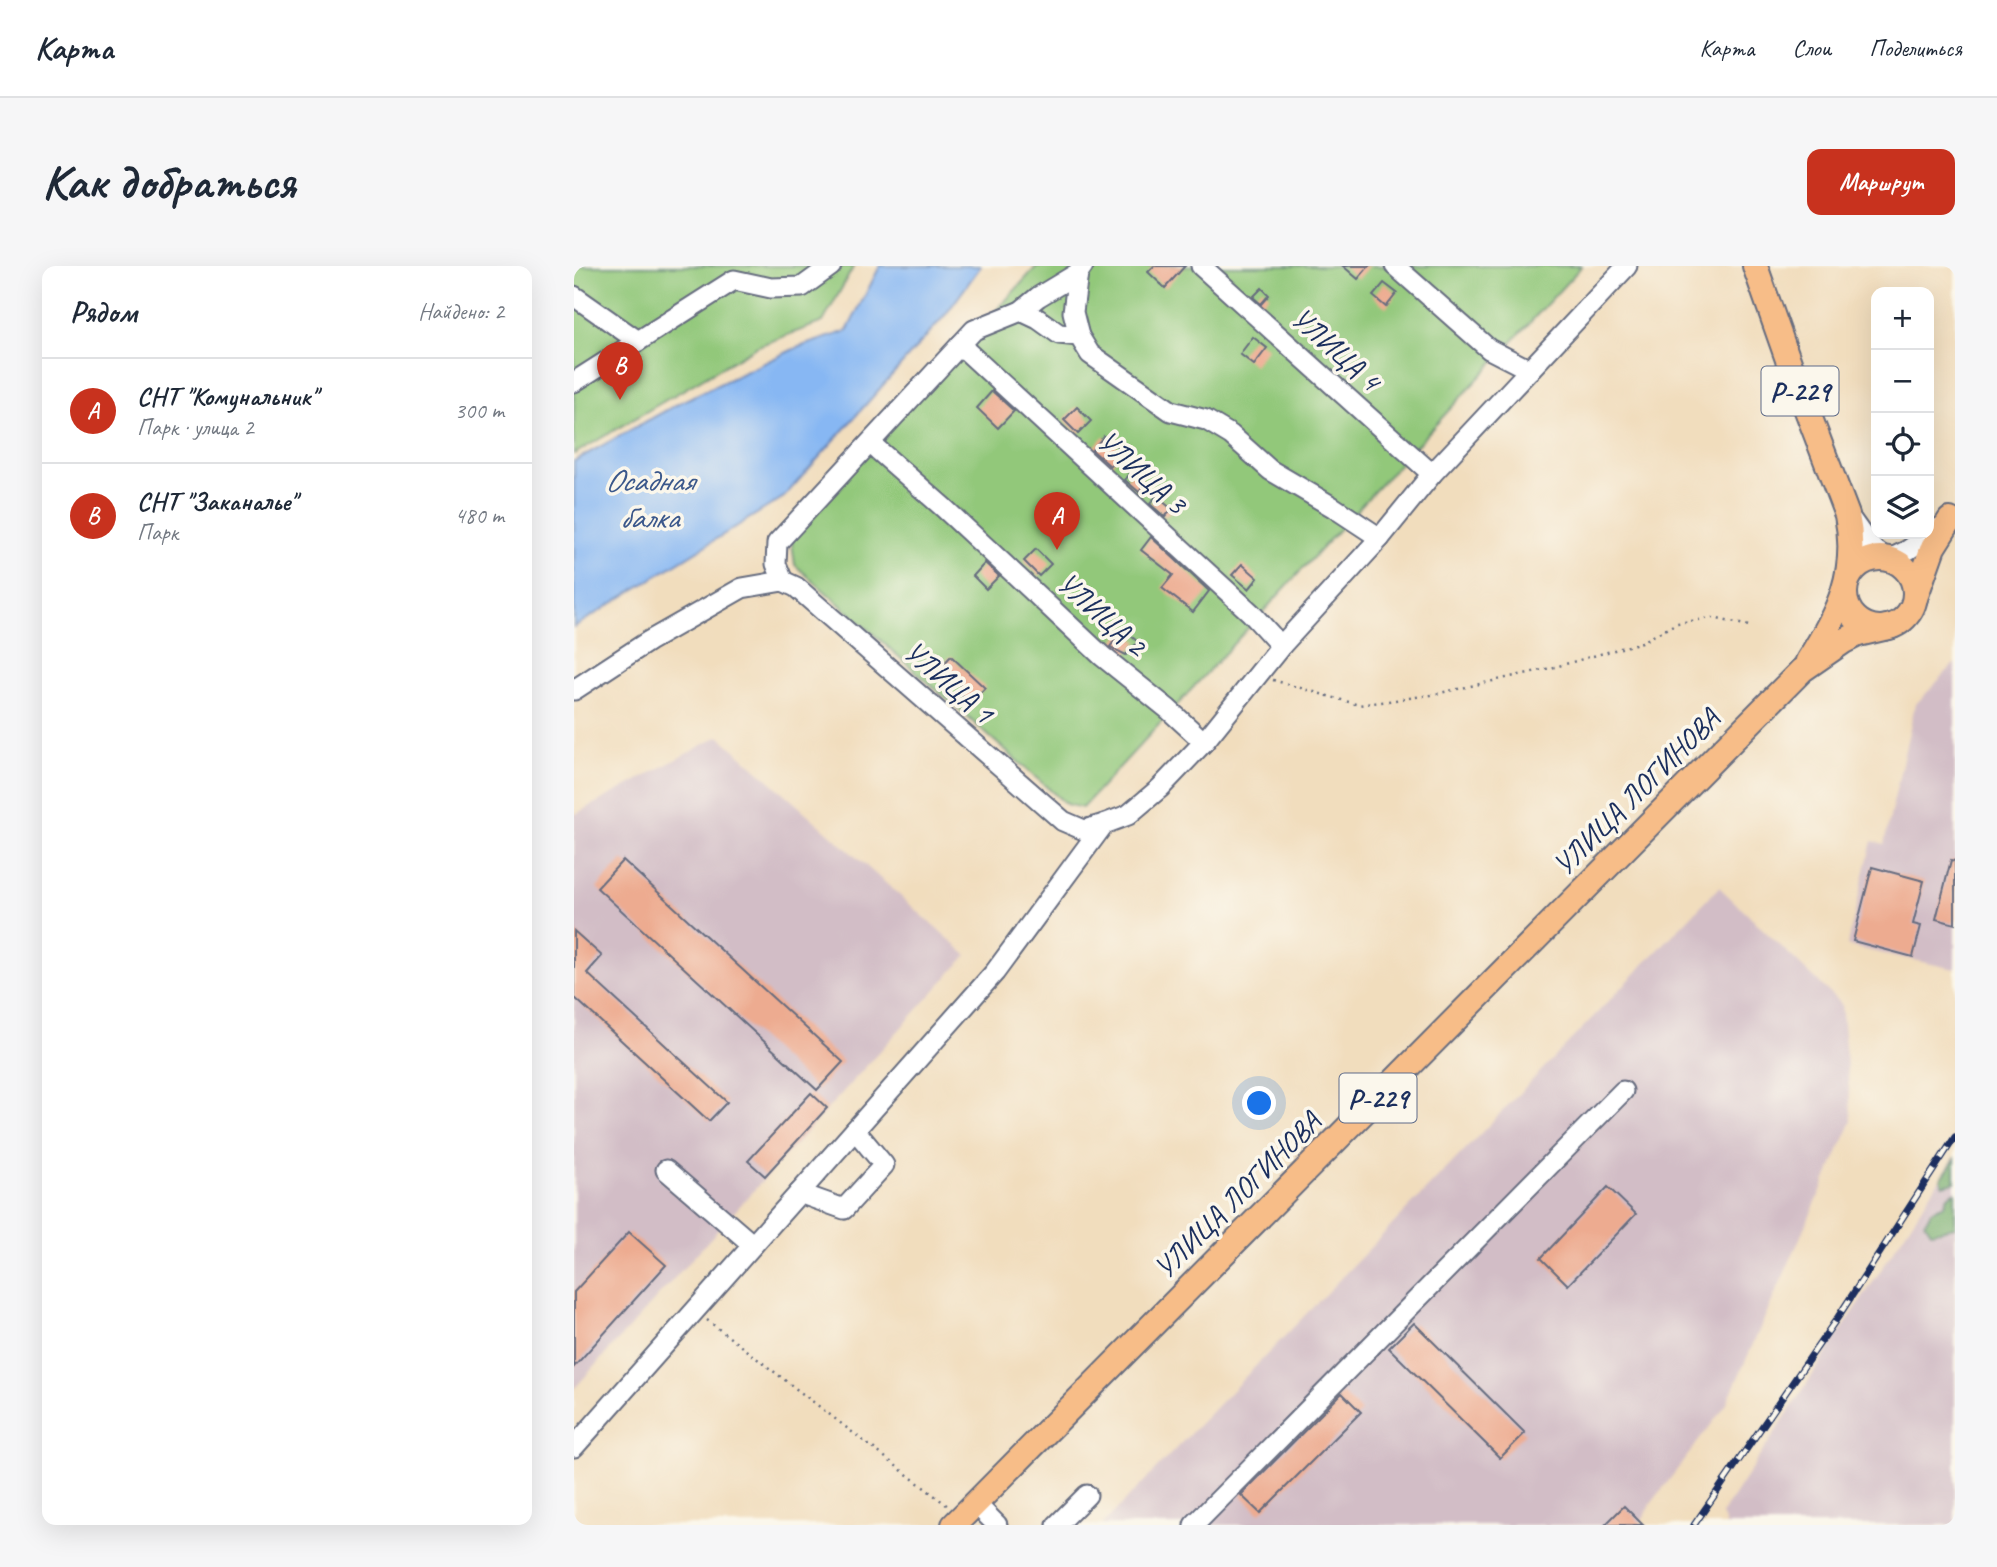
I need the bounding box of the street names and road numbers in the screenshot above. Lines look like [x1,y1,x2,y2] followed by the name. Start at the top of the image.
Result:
[1283,299,1390,401] street label: УЛИЦА 4
[1762,366,1838,416] road number: Р-229
[1089,422,1196,524] street label: УЛИЦА 3
[1049,564,1156,666] street label: УЛИЦА 2
[896,632,1003,733] street label: УЛИЦА 1
[1544,699,1729,884] street label: УЛИЦА ЛОГИНОВА
[1340,1074,1416,1122] road number: Р-229
[1145,1102,1330,1287] street label: УЛИЦА ЛОГИНОВА

